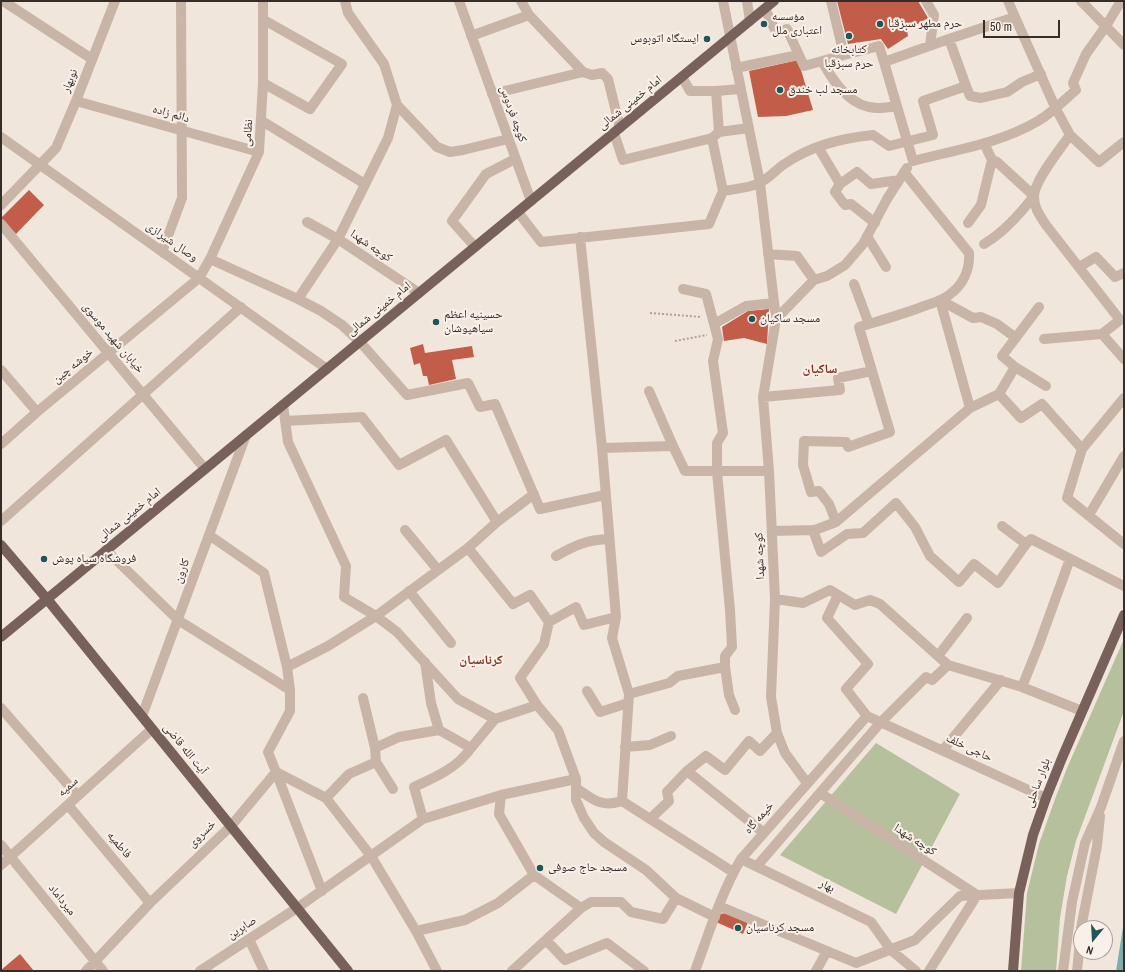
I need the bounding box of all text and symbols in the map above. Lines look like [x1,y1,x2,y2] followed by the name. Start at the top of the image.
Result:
[772,10,822,38] place label: مؤسسه اعتباری ملل
[985,12,1062,38] scale bar
[888,17,962,31] place label: حرم مطهر سبزقبا
[759,19,769,29] marker: مؤسسه اعتباری ملل
[875,19,885,29] marker: حرم مطهر سبزقبا
[990,19,1012,35] text: 50 m
[844,31,854,41] marker: کتابخانه حرم سبزقبا
[630,32,699,46] place label: ایستگاه اتوبوس
[702,34,712,44] marker: ایستگاه اتوبوس
[825,43,873,71] place label: کتابخانه حرم سبزقبا
[59,67,81,95] street label: نوبهار
[595,73,665,133] street label: امام خمینی شمالی
[788,83,858,97] place label: مسجد لب خندق
[496,84,530,144] street label: کوچه فردوس
[775,85,785,95] marker: مسجد لب خندق
[151,102,191,126] street label: دائم زاده
[240,119,256,147] street label: نظامی
[143,219,201,265] street label: وصال شیرازی
[347,227,395,265] street label: کوچه شهدا
[344,279,414,339] street label: امام خمینی شمالی
[79,300,147,376] street label: خیابان شهید موسوی
[444,308,503,336] place label: حسینیه اعظم سیاهپوشان
[760,312,820,326] place label: مسجد ساکیان
[747,314,757,324] marker: مسجد ساکیان
[431,317,441,327] marker: حسینیه اعظم سیاهپوشان
[50,345,96,387] street label: خوشه چین
[803,362,837,378] district label: ساکیان
[94,485,164,545] street label: امام خمینی شمالی
[752,532,768,580] street label: کوچه شهدا
[52,552,136,566] place label: فروشگاه سیاه پوش
[39,554,49,564] marker: فروشگاه سیاه پوش
[171,557,193,585] street label: کارون
[459,653,503,669] district label: کرناسیان
[160,720,210,778] street label: آیت الله قاضی
[943,731,995,765] street label: حاجی خلف
[1022,756,1054,810] street label: بلوار ساحلی
[55,774,81,800] street label: سمیه
[741,799,777,837] street label: خیمه گاه
[185,817,219,851] street label: خسروی
[891,821,939,859] street label: کوچه شهدا
[104,829,134,861] street label: فاطمیه
[548,861,627,875] place label: مسجد حاج صوفی
[535,863,545,873] marker: مسجد حاج صوفی
[817,876,837,896] street label: بهار
[45,882,79,918] street label: میرداماد
[225,913,259,943] street label: صابرین
[1073,920,1113,960] north arrow
[746,921,814,935] place label: مسجد کرناسیان
[733,923,743,933] marker: مسجد کرناسیان
[1084,943,1095,958] text: N

